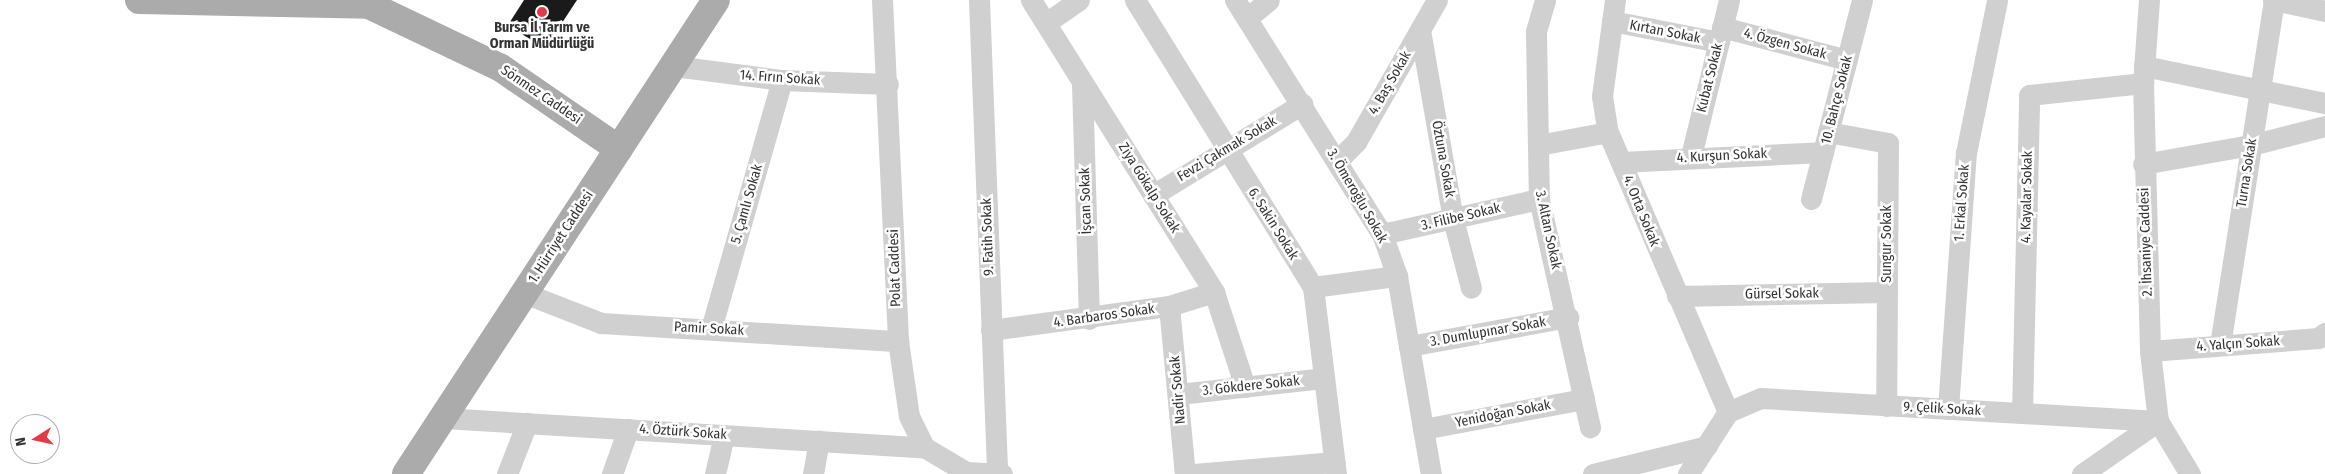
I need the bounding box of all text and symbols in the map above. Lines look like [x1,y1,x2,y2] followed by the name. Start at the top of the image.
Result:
[536,6,548,18] marker: Bursa İl Tarım ve Orman Müdürlüğü
[1628,17,1702,47] street label: Kırtan Sokak
[490,20,594,52] place label: Bursa İl Tarım ve Orman Müdürlüğü
[1742,25,1828,63] street label: 4. Özgen Sokak
[1693,42,1727,114] street label: Kubat Sokak
[1365,48,1415,118] street label: 4. Baş Sokak
[1818,54,1856,146] street label: 10. Bahçe Sokak
[498,62,584,128] street label: Sönmez Caddesi
[739,67,821,89] street label: 14. Fırın Sokak
[1174,113,1280,185] street label: Fevzi Çakmak Sokak
[1428,119,1458,199] street label: Öztuna Sokak
[2233,137,2261,209] street label: Turna Sokak
[1115,140,1183,236] street label: Ziya Gökalp Sokak
[1676,145,1768,167] street label: 4. Kurşun Sokak
[1323,146,1391,246] street label: 3. Ömeroğlu Sokak
[2018,151,2036,243] street label: 4. Kayalar Sokak
[728,162,766,246] street label: 5. Çamlı Sokak
[1951,164,1973,242] street label: 1. Erkal Sokak
[1076,167,1096,235] street label: İşcan Sokak
[1619,173,1663,249] street label: 4. Orta Sokak
[1244,185,1302,263] street label: 6. Sakin Sokak
[2136,187,2156,297] street label: 2. İhsaniye Caddesi
[525,188,597,286] street label: 1. Hürriyet Caddesi
[1532,189,1564,271] street label: 3. Altan Sokak
[978,198,998,276] street label: 9. Fatih Sokak
[1420,200,1502,234] street label: 3. Filibe Sokak
[1879,205,1895,283] street label: Sungur Sokak
[885,229,905,307] street label: Polat Caddesi
[1745,285,1819,303] street label: Gürsel Sokak
[1052,301,1156,331] street label: 4. Barbaros Sokak
[1429,314,1547,350] street label: 3. Dumlupınar Sokak
[674,319,744,339] street label: Pamir Sokak
[2196,333,2280,355] street label: 4. Yalçın Sokak
[1167,355,1189,425] street label: Nadir Sokak
[1202,373,1300,399] street label: 3. Gökdere Sokak
[1454,397,1552,431] street label: Yenidoğan Sokak
[1903,399,1981,419] street label: 9. Çelik Sokak
[10,414,60,464] north arrow
[639,421,727,443] street label: 4. Öztürk Sokak
[12,436,30,447] text: N

